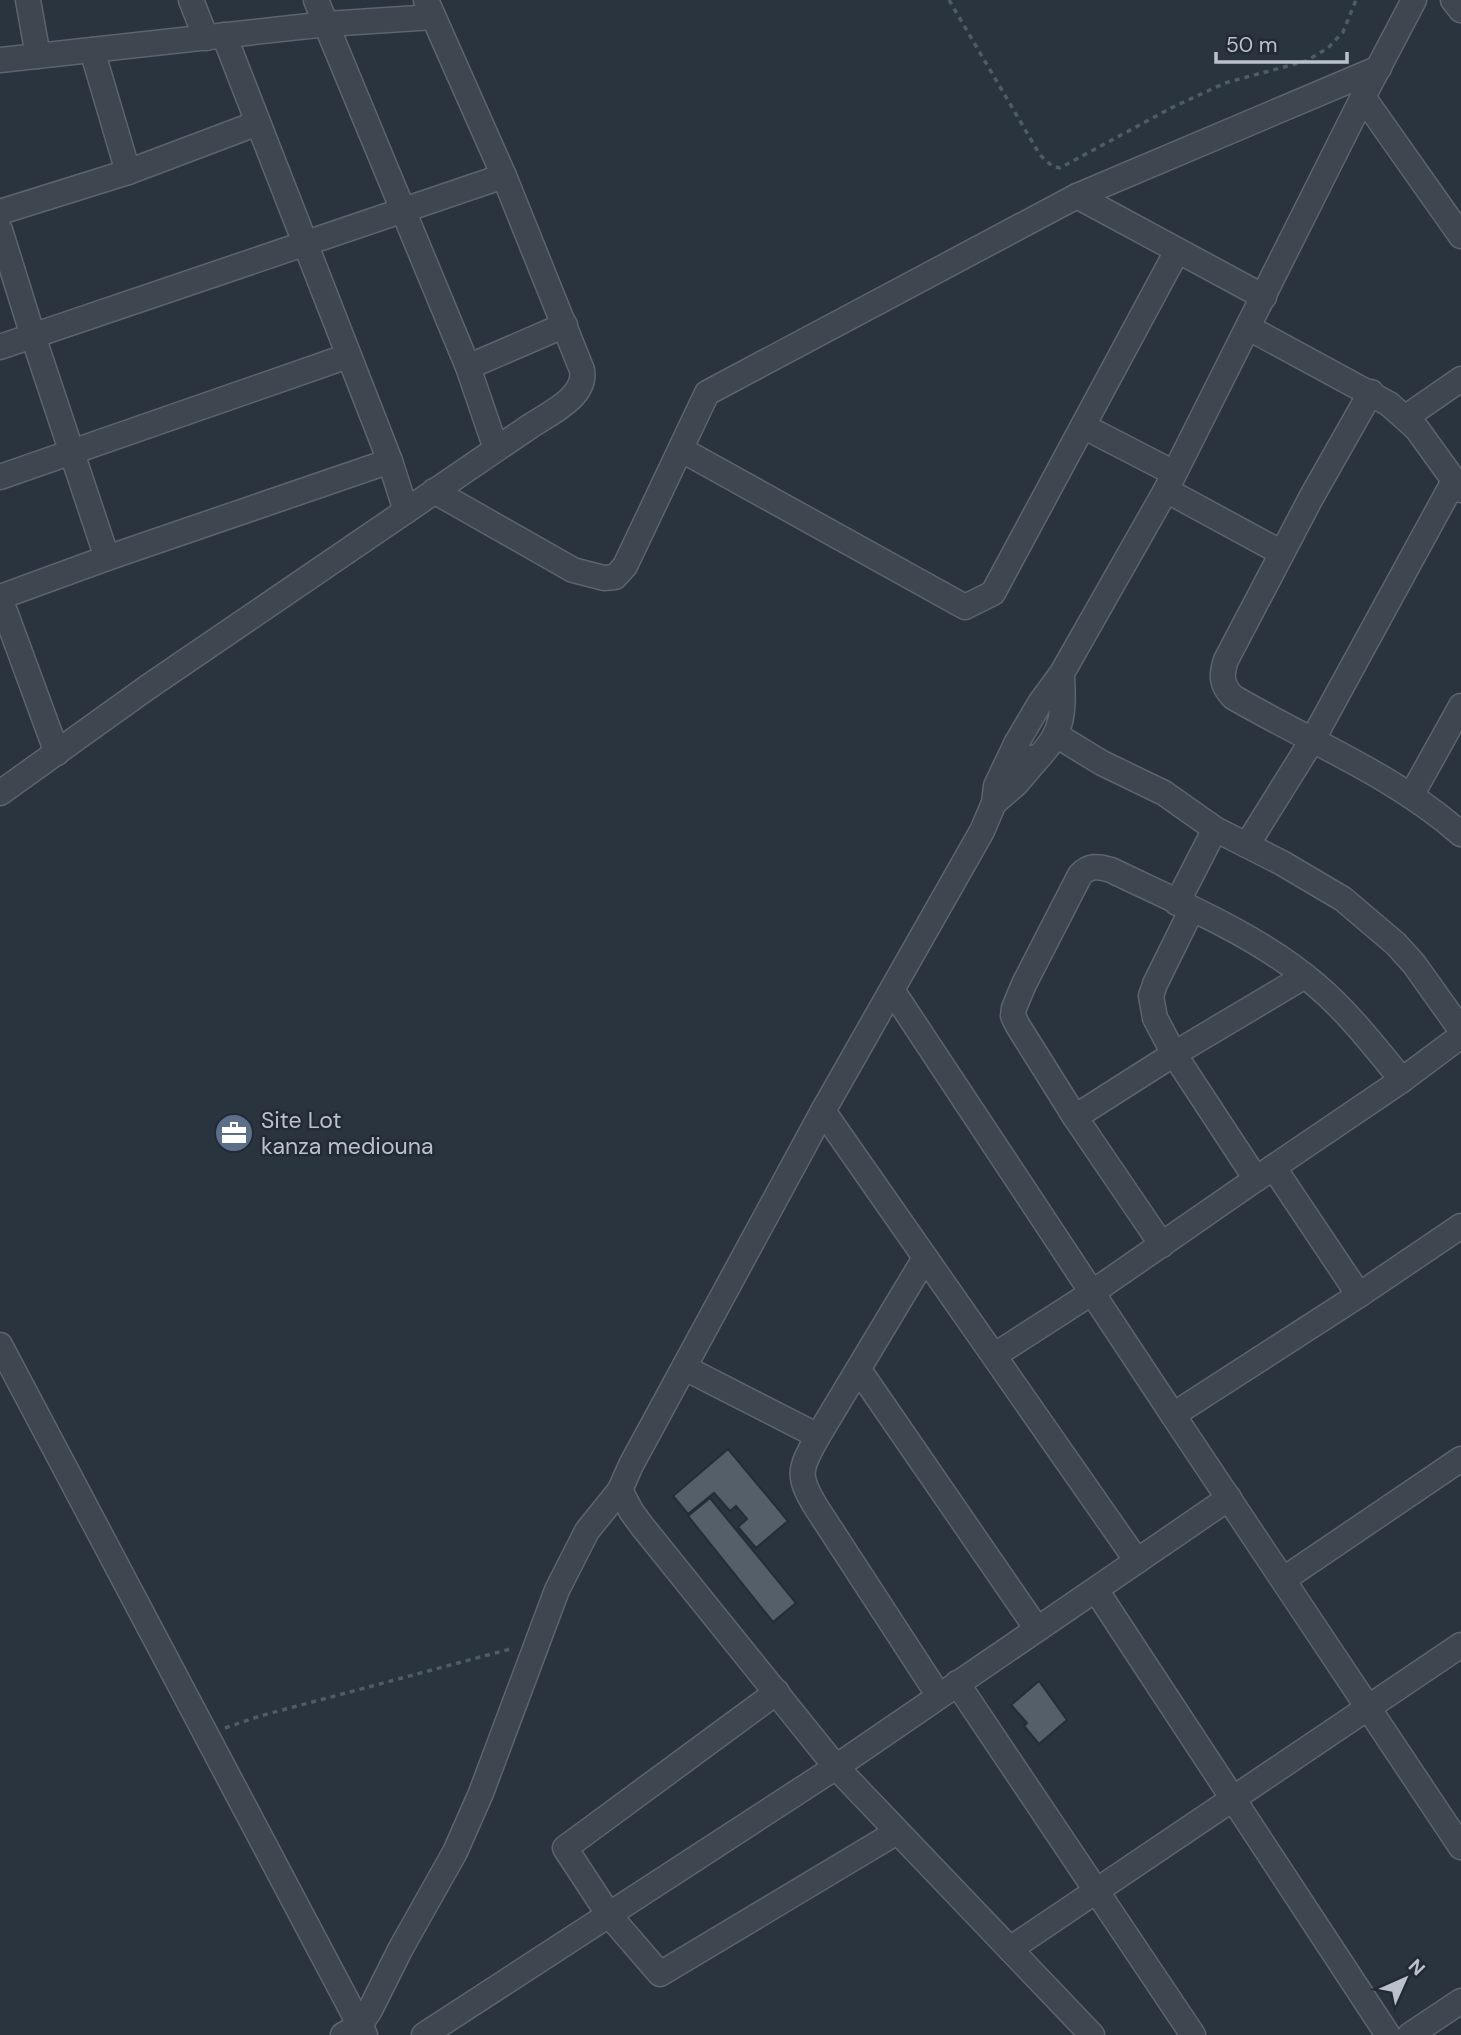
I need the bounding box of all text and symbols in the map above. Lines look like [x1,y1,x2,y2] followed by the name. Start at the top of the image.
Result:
[1216,21,1347,65] scale bar
[1226,31,1277,59] text: 50 m
[261,1105,433,1161] place label: Site Lot kanza mediouna
[213,1112,255,1154] office icon: Site Lot kanza mediouna
[1370,1944,1440,2014] north arrow
[1403,1954,1430,1981] text: N

